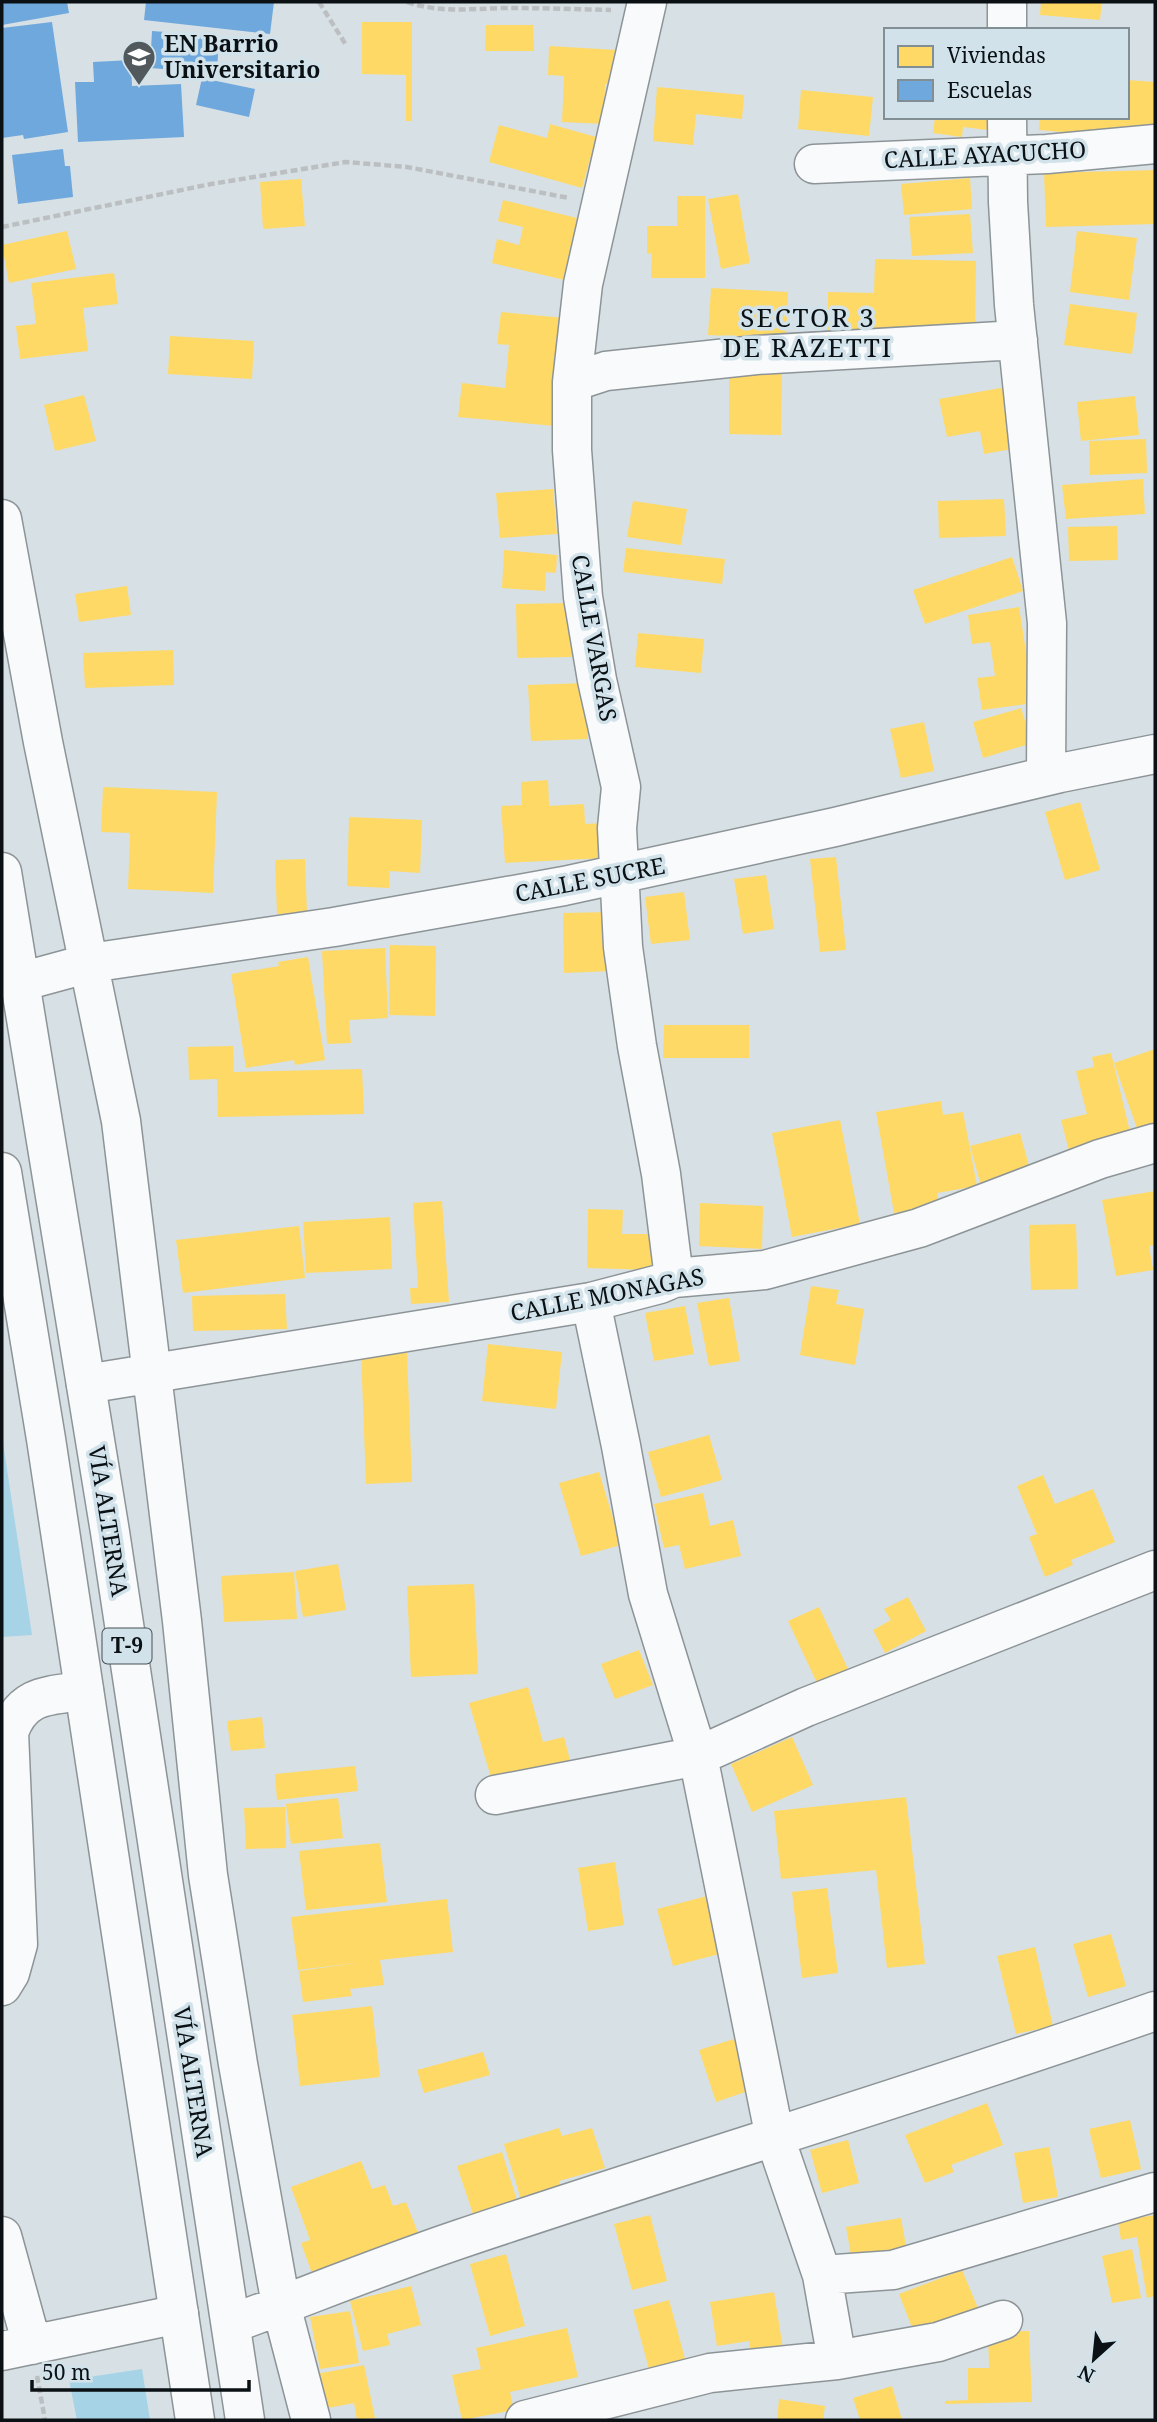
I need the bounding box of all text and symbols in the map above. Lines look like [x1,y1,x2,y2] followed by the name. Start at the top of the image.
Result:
[164,27,320,85] place label: EN Barrio Universitario
[884,28,1129,119] legend
[120,38,158,87] school or university icon: EN Barrio Universitario
[947,41,1046,69] text: Viviendas
[947,76,1032,104] text: Escuelas
[883,133,1087,175] street label: CALLE AYACUCHO
[723,299,893,365] district label: SECTOR 3 DE RAZETTI
[565,552,625,724] street label: CALLE VARGAS
[512,849,667,909] street label: CALLE SUCRE
[507,1260,706,1328] street label: CALLE MONAGAS
[81,1443,137,1599] street label: VÍA ALTERNA
[102,1628,152,1664] road number: T-9
[166,2004,222,2160] street label: VÍA ALTERNA
[1059,2324,1129,2394] north arrow
[32,2348,248,2392] scale bar
[42,2358,91,2386] text: 50 m
[1074,2359,1099,2389] text: N

